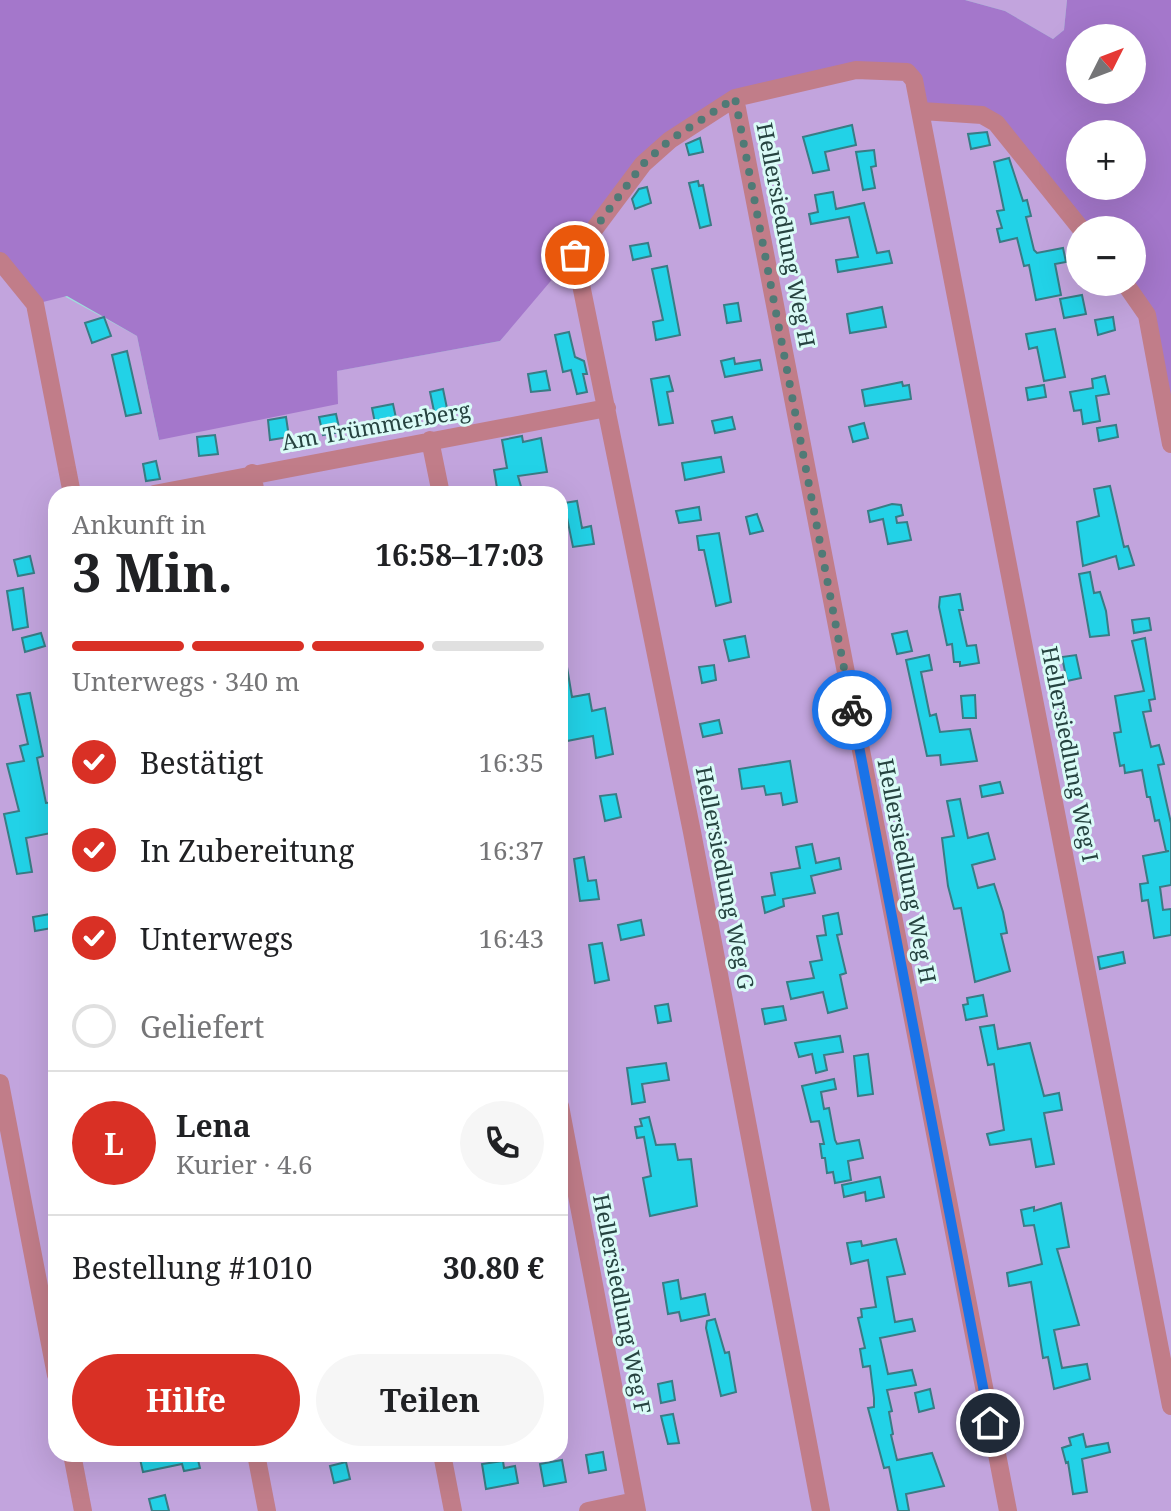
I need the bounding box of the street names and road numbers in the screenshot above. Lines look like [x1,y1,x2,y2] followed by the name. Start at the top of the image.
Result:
[750,120,823,350] street label: Hellersiedlung Weg H
[279,394,473,456] street label: Am Trümmerberg
[1035,644,1107,864] street label: Hellersiedlung Weg I
[871,756,944,986] street label: Hellersiedlung Weg H
[690,764,762,992] street label: Hellersiedlung Weg G
[587,1191,659,1417] street label: Hellersiedlung Weg F

